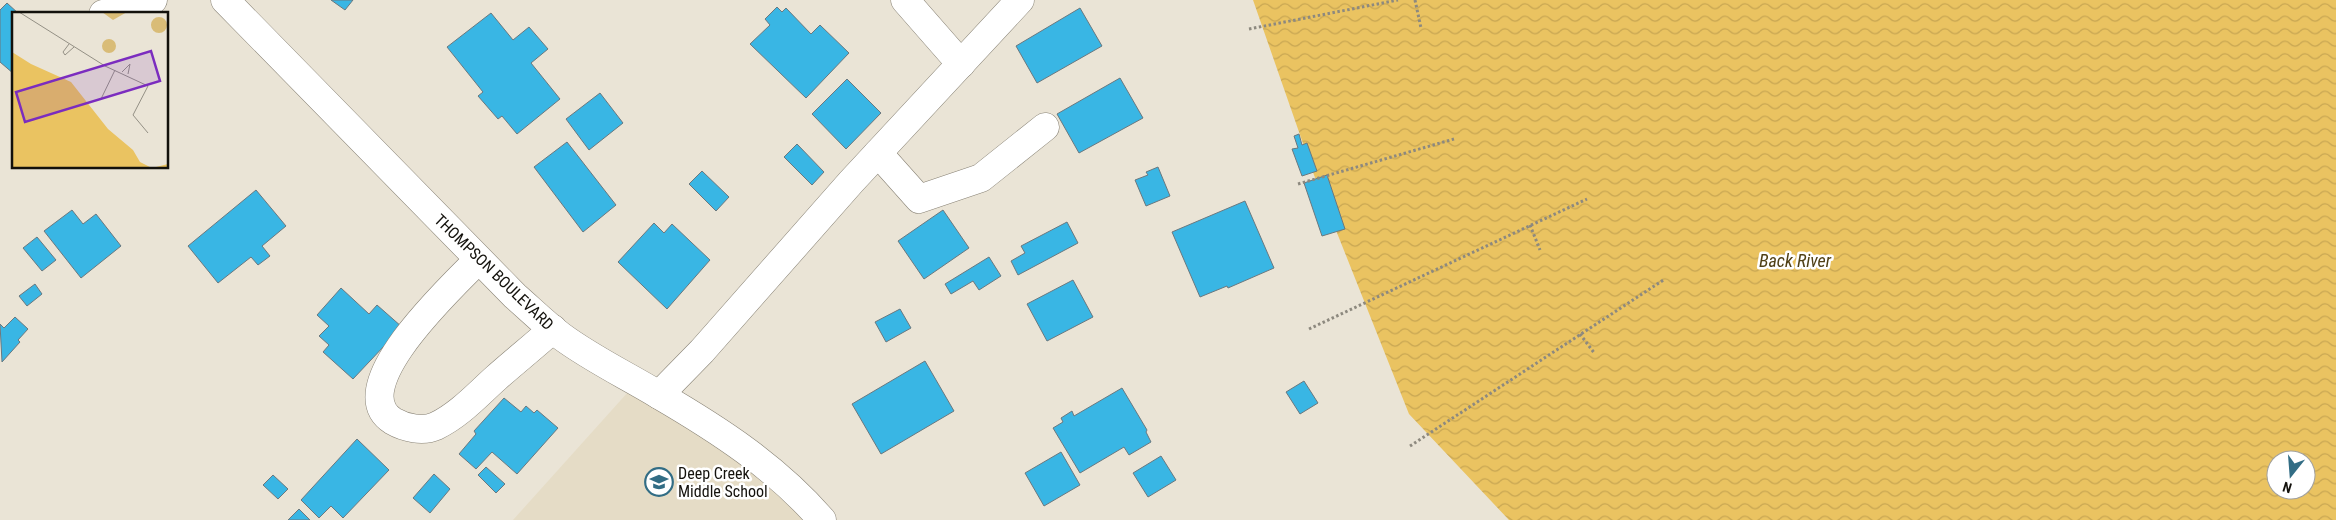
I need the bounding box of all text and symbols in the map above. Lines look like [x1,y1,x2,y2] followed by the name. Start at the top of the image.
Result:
[12,12,169,169] inset map
[430,210,558,334] street label: THOMPSON BOULEVARD
[1759,250,1832,271] water label: Back River
[2266,450,2316,500] north arrow
[678,464,768,501] place label: Deep Creek Middle School
[644,467,674,497] school or university icon: Deep Creek Middle School
[2281,479,2294,496] text: N

